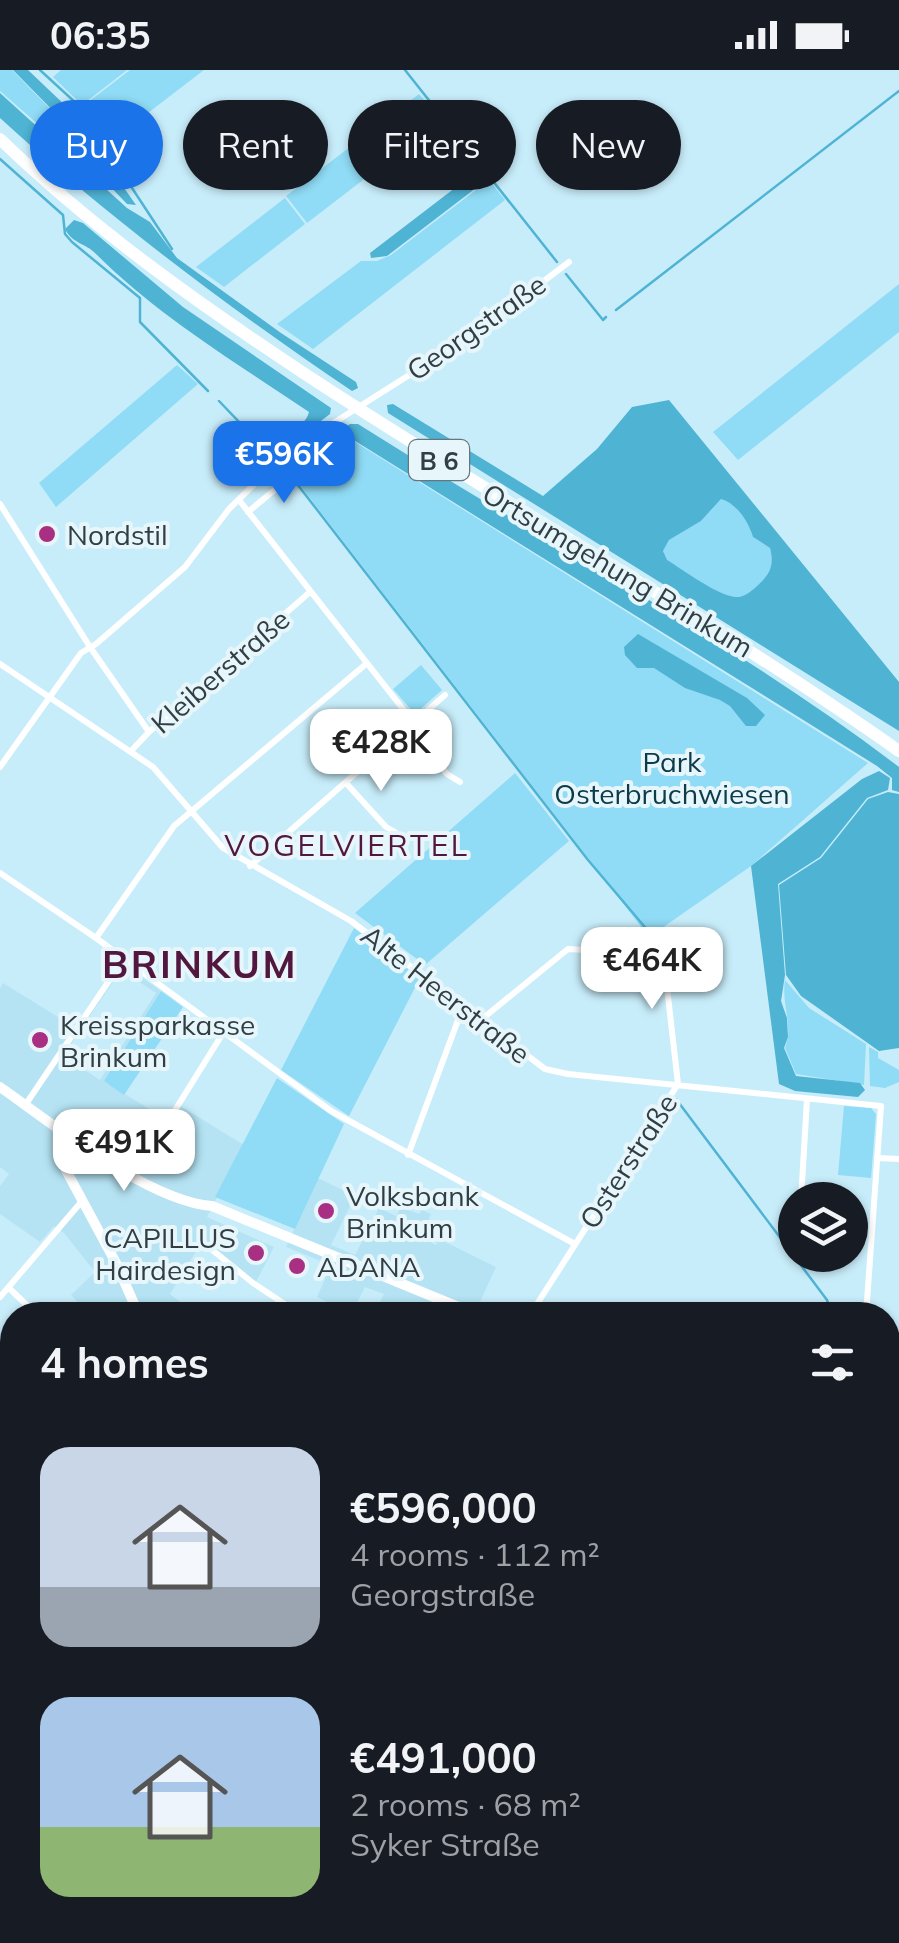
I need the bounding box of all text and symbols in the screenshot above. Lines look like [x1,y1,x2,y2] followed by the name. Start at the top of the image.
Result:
[50,11,151,59] text: 06:35
[30,100,163,190] chip: Buy
[183,100,328,190] chip: Rent
[348,100,516,190] chip: Filters
[536,100,681,190] chip: New
[400,266,552,388] street label: Georgstraße
[214,421,354,506] pin: €596K
[235,433,333,473] text: €596K
[409,440,469,480] road number: B 6
[476,475,760,665] street label: Ortsumgehung Brinkum
[67,517,168,552] place label: Nordstil
[36,523,58,545] marker: Nordstil
[144,601,296,741] street label: Kleiberstraße
[311,709,451,794] pin: €428K
[332,721,430,761] text: €428K
[554,744,790,811] park label: Park Osterbruchwiesen
[224,826,470,864] district label: VOGELVIERTEL
[355,917,537,1071] street label: Alte Heerstraße
[582,927,722,1012] pin: €464K
[603,939,701,979] text: €464K
[102,940,298,988] district label: BRINKUM
[60,1007,255,1074] place label: Kreissparkasse Brinkum
[29,1029,51,1051] marker: Kreissparkasse Brinkum
[571,1087,685,1235] street label: Osterstraße
[54,1109,194,1194] pin: €491K
[75,1121,173,1161] text: €491K
[346,1178,480,1245] place label: Volksbank Brinkum
[778,1182,868,1272] map controls
[778,1182,868,1272] button: layers
[315,1200,337,1222] marker: Volksbank Brinkum
[95,1220,236,1287] place label: CAPILLUS Hairdesign
[245,1242,267,1264] marker: CAPILLUS Hairdesign
[317,1249,421,1284] place label: ADANA
[286,1255,308,1277] marker: ADANA
[805,1335,860,1390] icon: filters
[40,1336,209,1389] text: 4 homes
[350,1481,537,1534] text: €596,000
[120,1487,240,1607] icon: home
[350,1534,600,1574] text: 4 rooms · 112 m²
[350,1574,535,1614] text: Georgstraße
[350,1731,537,1784] text: €491,000
[120,1737,240,1857] icon: home
[350,1784,581,1824] text: 2 rooms · 68 m²
[350,1824,540,1864] text: Syker Straße

